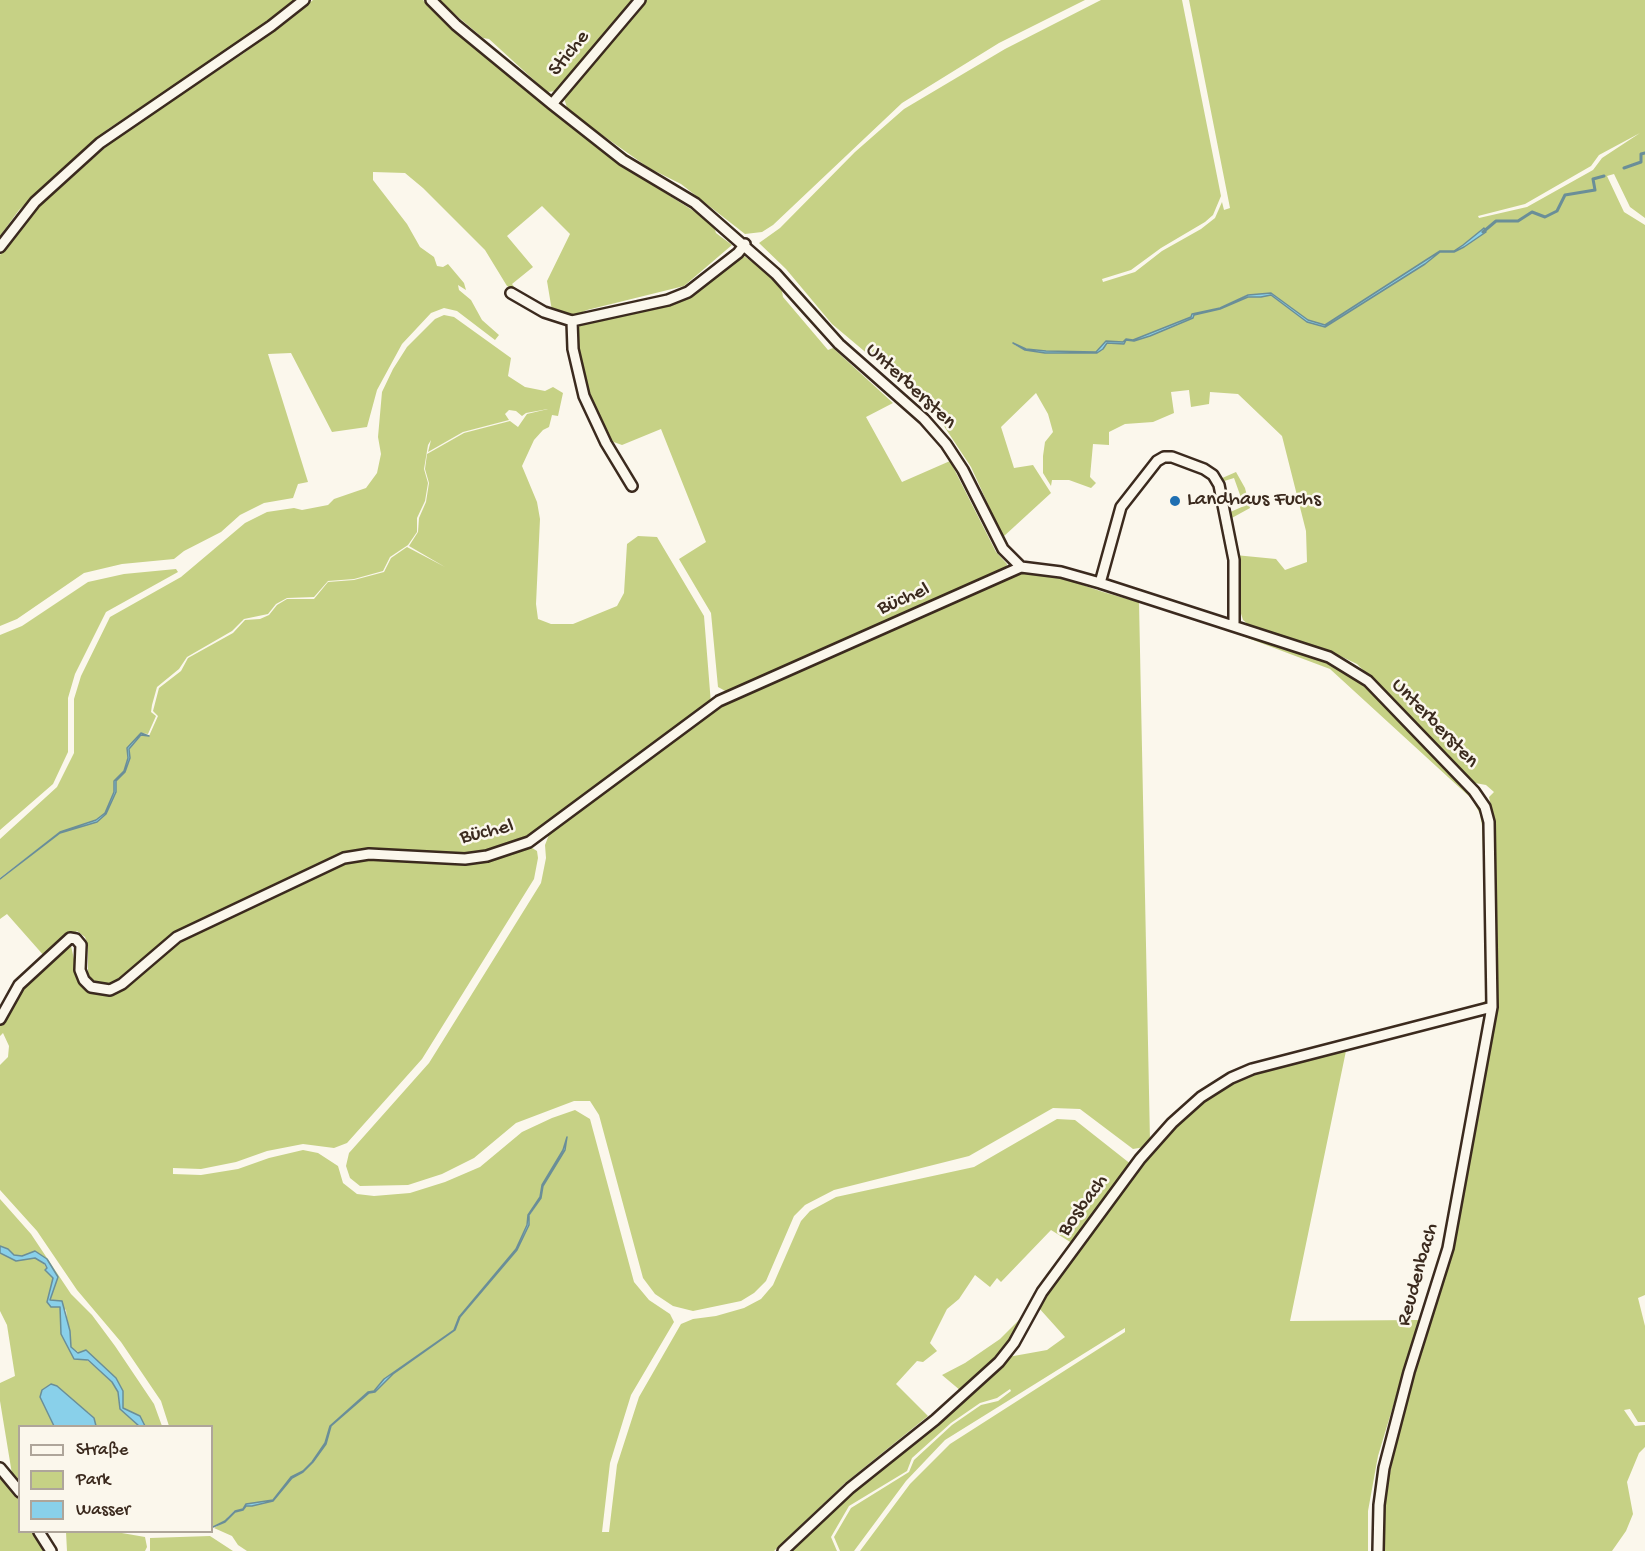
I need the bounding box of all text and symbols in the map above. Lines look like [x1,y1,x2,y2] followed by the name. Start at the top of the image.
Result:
[544,26,596,82] street label: Stiche
[859,338,961,436] street label: Unterbersten
[1187,488,1321,514] place label: Landhaus Fuchs
[1168,494,1182,508] marker: Landhaus Fuchs
[874,578,934,622] street label: Büchel
[1385,674,1483,774] street label: Unterbersten
[458,815,516,851] street label: Büchel
[1053,1170,1115,1242] street label: Bosbach
[1392,1221,1446,1329] street label: Reudenbach
[18,1425,213,1533] legend
[76,1440,128,1461] text: Straße
[76,1470,110,1491] text: Park
[76,1500,130,1521] text: Wasser

